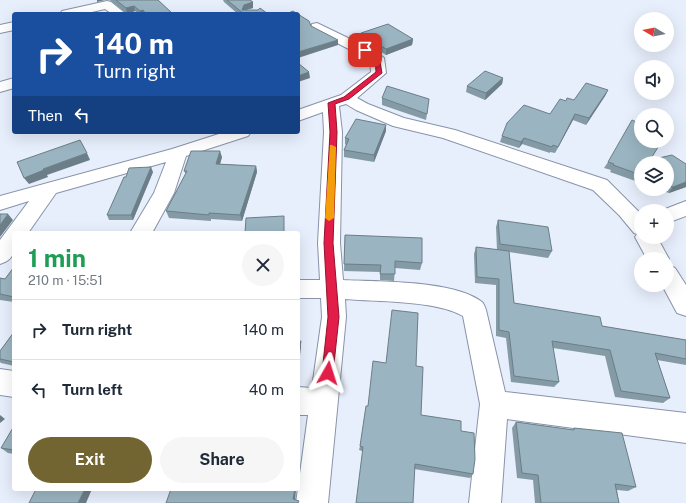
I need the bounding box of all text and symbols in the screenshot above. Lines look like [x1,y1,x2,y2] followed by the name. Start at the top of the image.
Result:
[634,12,674,52] north arrow
[634,12,674,292] map controls
[94,27,174,60] text: 140 m
[28,28,80,80] icon: right
[348,33,382,67] pin
[354,39,376,61] icon: arrive
[634,60,674,100] button: sound
[94,61,176,82] text: Turn right
[71,104,93,126] icon: left
[28,107,63,124] text: Then
[634,108,674,148] button: search
[634,156,674,196] button: layers
[634,204,674,244] button: +
[28,244,86,272] text: 1 min
[242,244,284,286] button: close
[634,252,674,292] button: −
[28,273,103,288] text: 210 m · 15:51
[28,319,50,341] icon: right
[62,321,132,338] text: Turn right
[243,321,284,338] text: 140 m
[307,352,349,394] position arrow
[28,379,50,401] icon: left
[62,381,123,398] text: Turn left
[249,381,284,398] text: 40 m
[28,437,152,483] button: Exit
[160,437,284,483] button: Share

